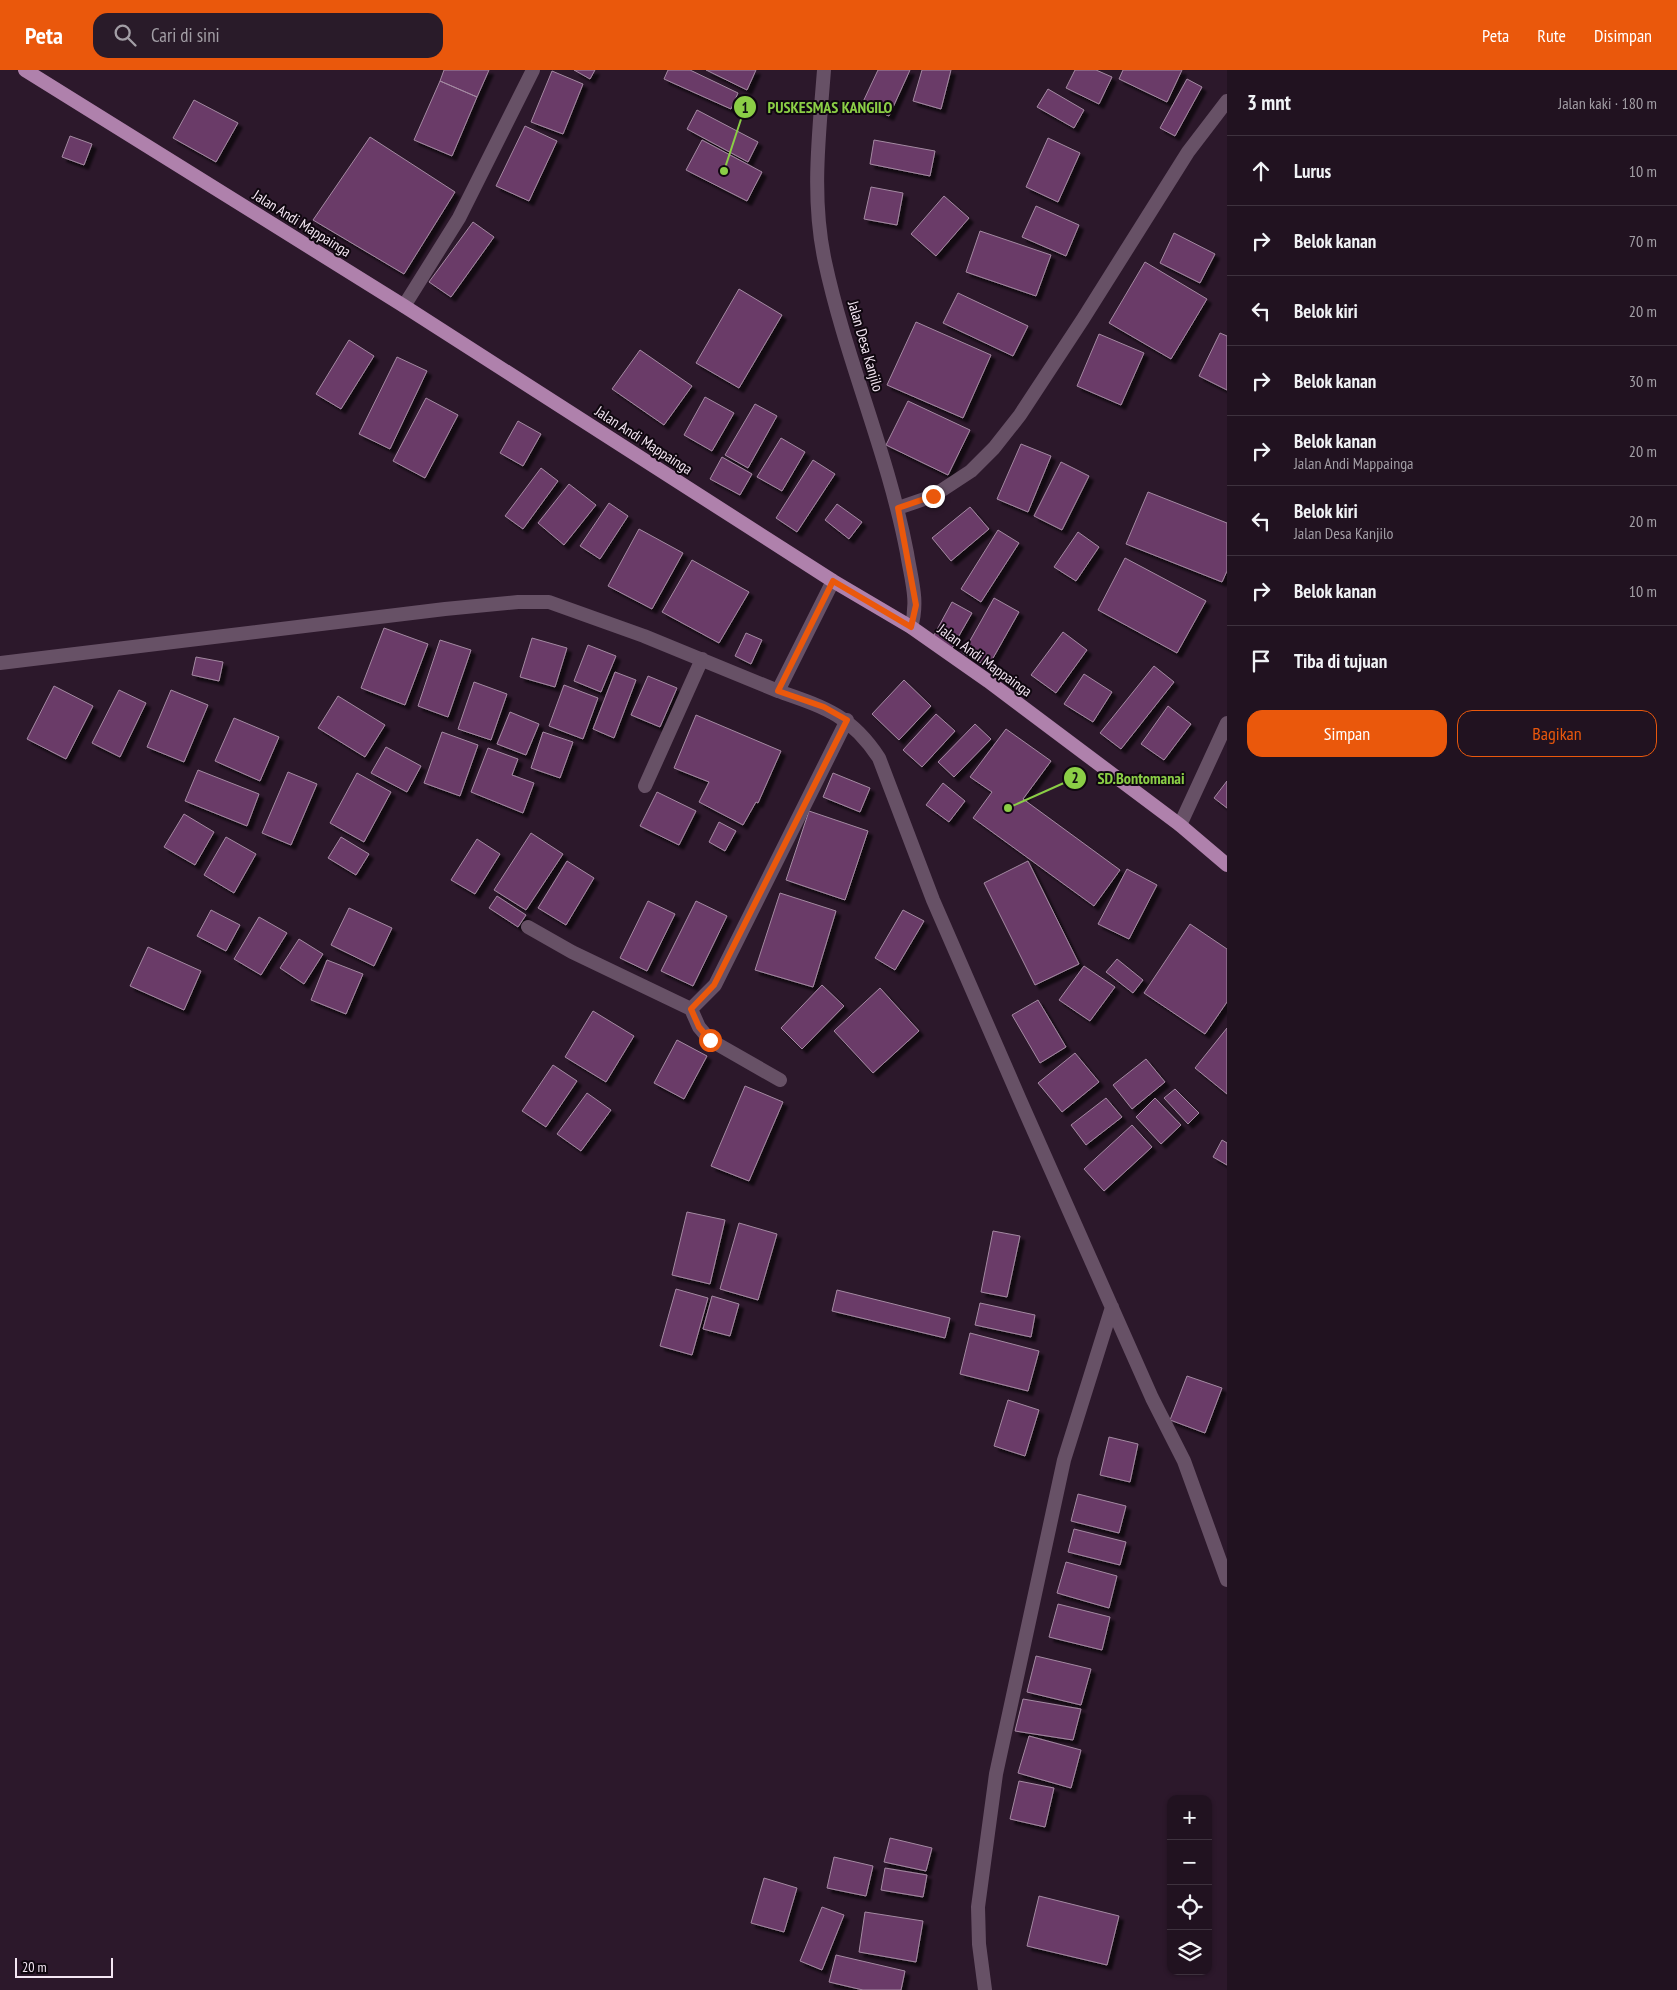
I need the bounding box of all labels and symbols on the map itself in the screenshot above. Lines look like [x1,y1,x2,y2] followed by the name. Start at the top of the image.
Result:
[732,92,902,123] callout: PUSKESMAS KANGILO
[768,97,893,117] text: PUSKESMAS KANGILO
[741,98,749,117] text: 1
[249,185,355,261] street label: Jalan Andi Mappainga
[844,298,888,393] street label: Jalan Desa Kanjilo
[591,401,696,478] street label: Jalan Andi Mappainga
[922,485,945,508] route end
[933,619,1036,701] street label: Jalan Andi Mappainga
[1062,763,1194,794] callout: SD.Bontomanai
[1071,768,1079,787] text: 2
[1097,768,1185,788] text: SD.Bontomanai
[699,1029,722,1052] route start
[15,1955,112,1978] scale bar

